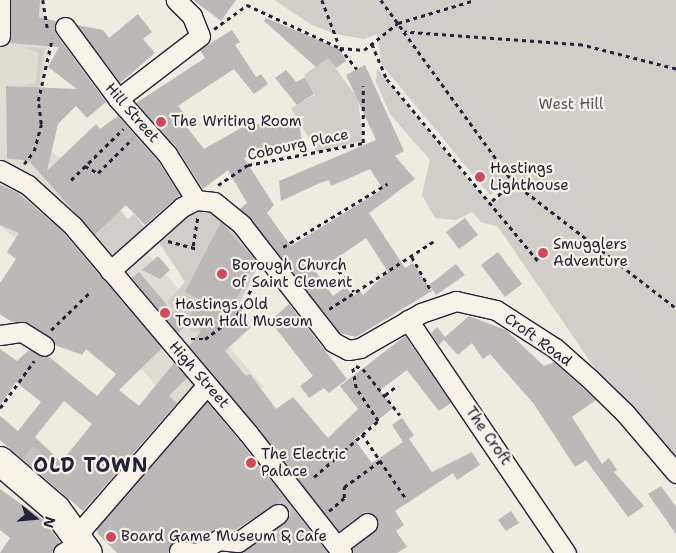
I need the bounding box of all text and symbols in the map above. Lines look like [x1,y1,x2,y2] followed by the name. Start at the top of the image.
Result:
[101,79,163,147] street label: Hill Street
[539,96,603,114] park label: West Hill
[171,113,302,131] place label: The Writing Room
[155,116,167,128] marker: The Writing Room
[246,125,350,165] street label: Cobourg Place
[490,159,569,194] place label: Hastings Lighthouse
[474,171,486,183] marker: Hastings Lighthouse
[553,235,628,270] place label: Smugglers Adventure
[537,247,549,259] marker: Smugglers Adventure
[232,256,353,291] place label: Borough Church of Saint Clement
[216,268,228,280] marker: Borough Church of Saint Clement
[175,295,313,330] place label: Hastings Old Town Hall Museum
[159,307,171,319] marker: Hastings Old Town Hall Museum
[501,310,575,370] street label: Croft Road
[165,338,233,412] street label: High Street
[461,403,515,469] street label: The Croft
[261,445,346,480] place label: The Electric Palace
[32,453,150,477] district label: OLD TOWN
[245,457,257,469] marker: The Electric Palace
[10,493,60,543] north arrow
[39,514,60,530] text: N
[121,528,327,546] place label: Board Game Museum & Cafe
[105,531,117,543] marker: Board Game Museum & Cafe

